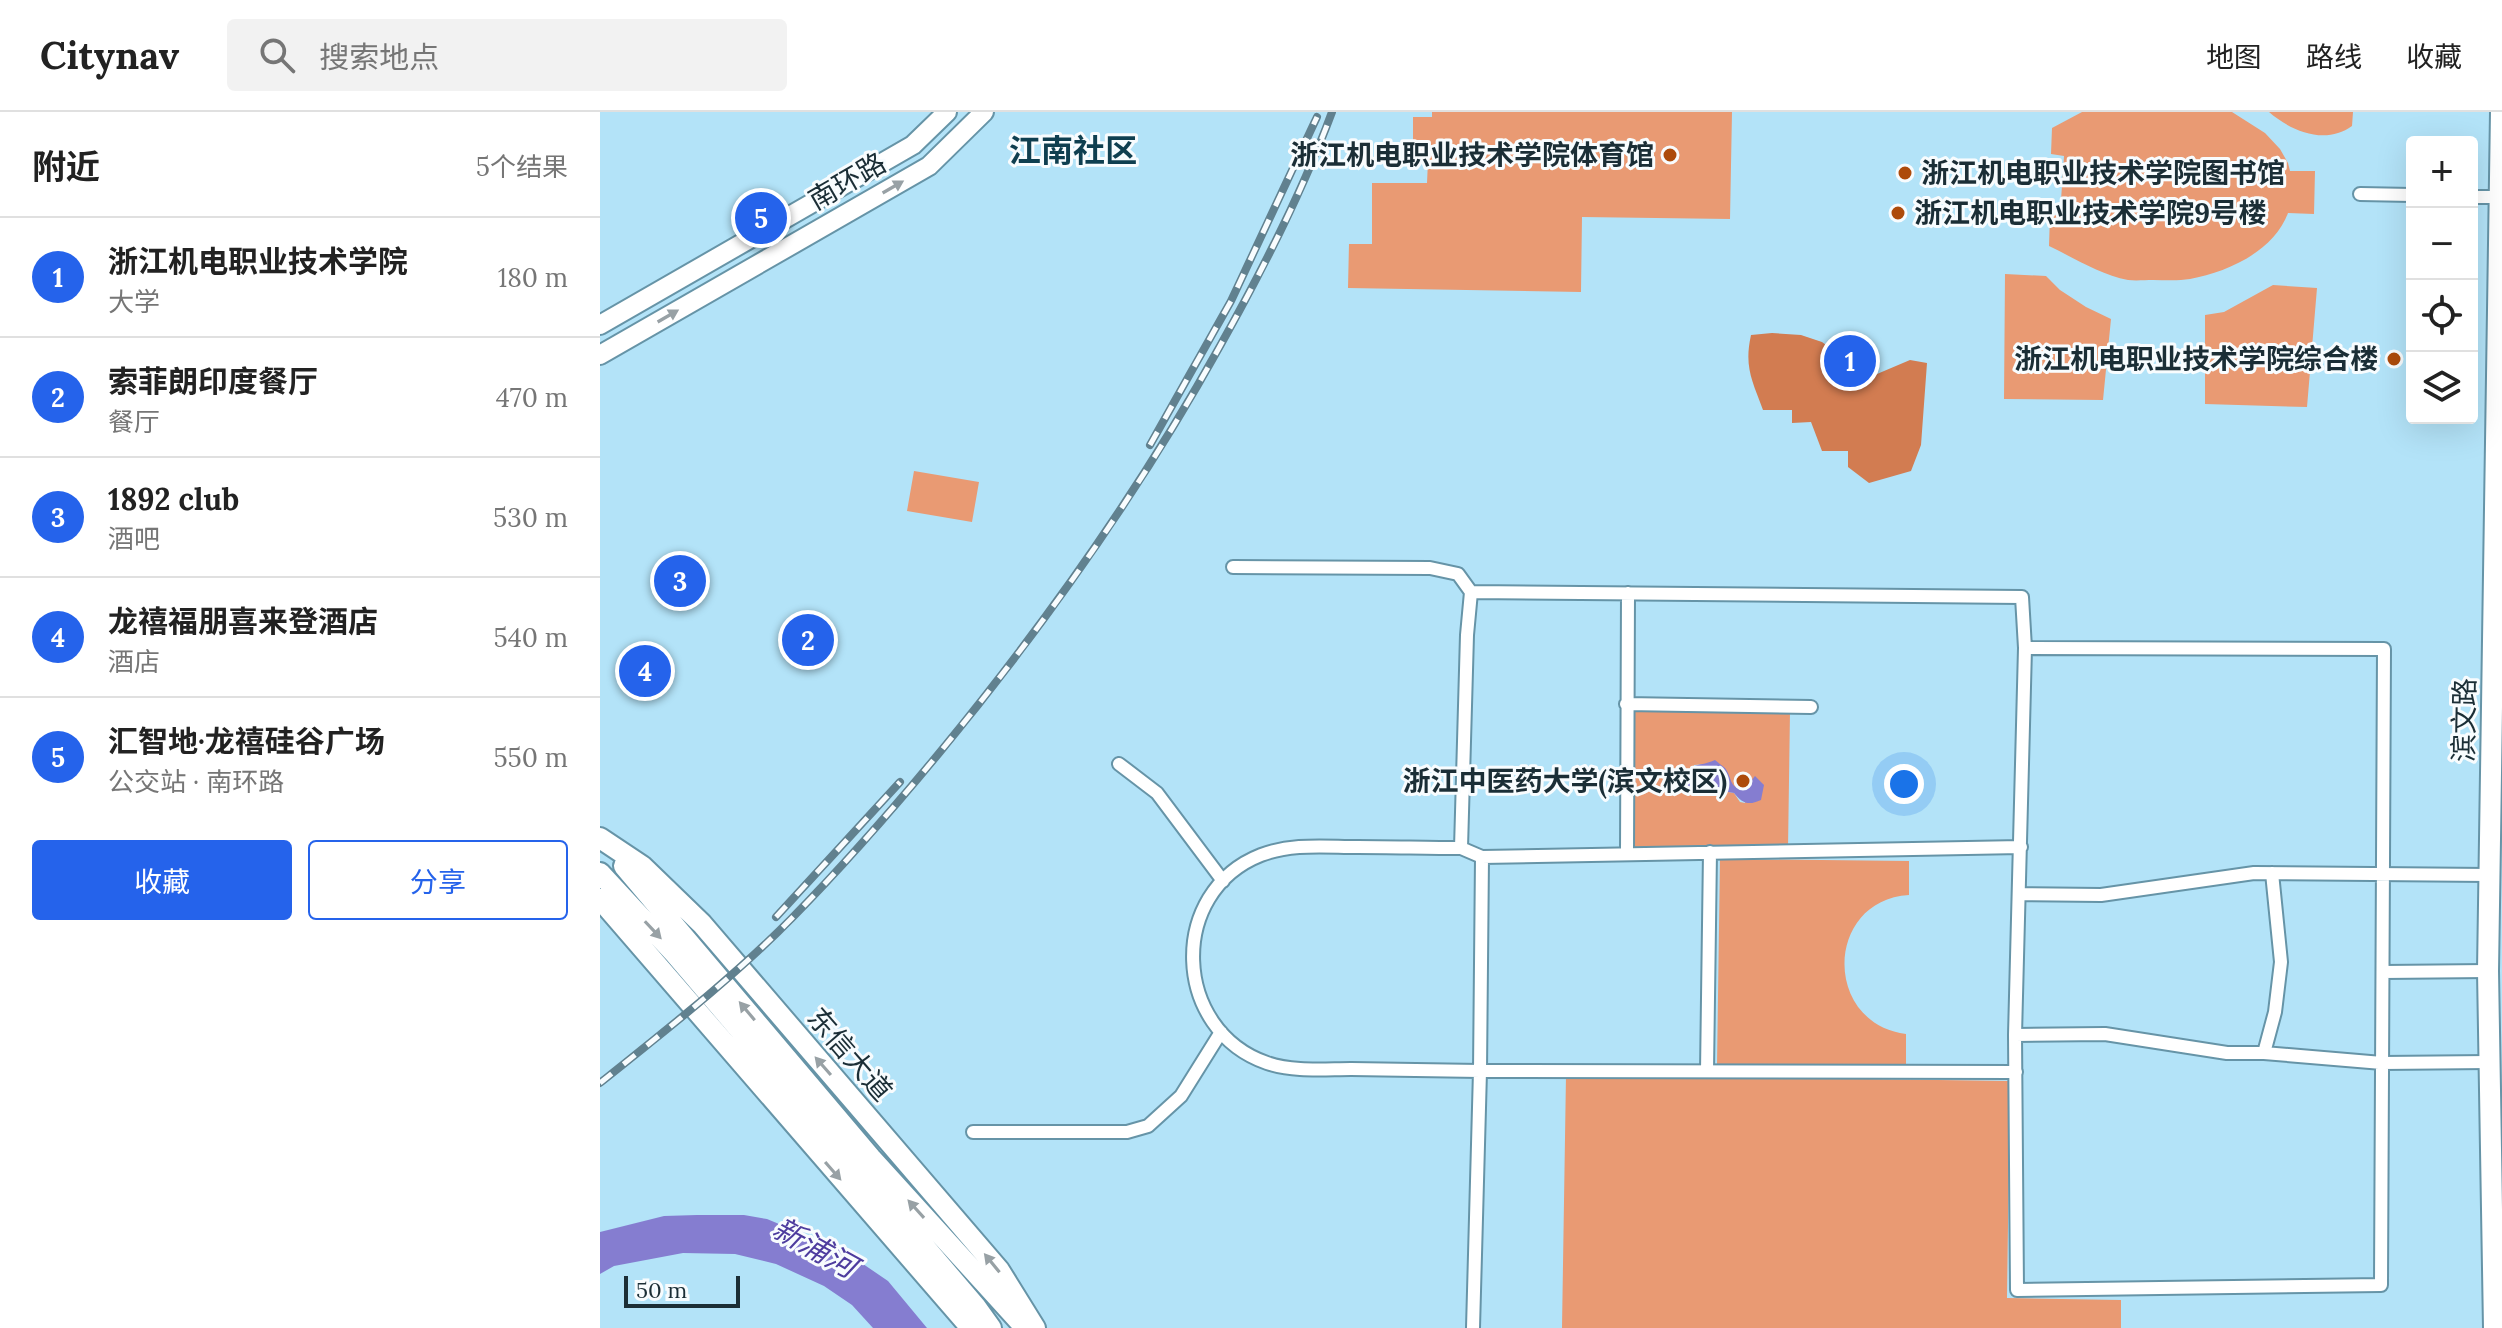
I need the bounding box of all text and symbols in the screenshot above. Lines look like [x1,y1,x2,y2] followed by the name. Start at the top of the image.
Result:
[227,19,787,91] search box
[40,31,179,79] text: Citynav
[255,33,299,77] icon: search
[319,38,439,76] text: 搜索地点
[2206,39,2262,75] text: 地图
[2306,39,2362,75] text: 路线
[2406,39,2462,75] text: 收藏
[1009,130,1137,171] district label: 江南社区
[2406,136,2478,424] map controls
[2406,136,2478,208] button: +
[1290,137,1654,173] place label: 浙江机电职业技术学院体育馆
[802,144,892,218] street label: 南环路
[32,145,100,188] text: 附近
[1661,146,1679,164] marker: 浙江机电职业技术学院体育馆
[476,150,568,183] text: 5个结果
[1921,155,2285,191] place label: 浙江机电职业技术学院图书馆
[1896,164,1914,182] marker: 浙江机电职业技术学院图书馆
[882,180,904,194] one-way arrow
[735,188,787,248] pin: 5
[1914,195,2266,231] place label: 浙江机电职业技术学院9号楼
[1889,204,1907,222] marker: 浙江机电职业技术学院9号楼
[2406,208,2478,280] button: −
[108,242,408,280] text: 浙江机电职业技术学院
[53,261,63,294] text: 1
[498,261,568,294] text: 180 m
[2406,280,2478,352] button: locate
[108,285,160,318] text: 大学
[657,309,679,323] one-way arrow
[1824,331,1876,391] pin: 1
[2014,341,2378,377] place label: 浙江机电职业技术学院综合楼
[2385,350,2403,368] marker: 浙江机电职业技术学院综合楼
[2406,352,2478,424] button: layers
[108,362,318,400] text: 索菲朗印度餐厅
[51,381,65,414] text: 2
[496,381,568,414] text: 470 m
[108,405,160,438] text: 餐厅
[108,480,239,518] text: 1892 club
[51,501,65,534] text: 3
[493,501,568,534] text: 530 m
[108,522,160,555] text: 酒吧
[654,551,706,611] pin: 3
[108,602,378,640] text: 龙禧福朋喜来登酒店
[782,610,834,670] pin: 2
[51,621,65,654] text: 4
[494,621,568,654] text: 540 m
[619,641,671,701] pin: 4
[108,645,160,678] text: 酒店
[2445,678,2483,762] street label: 滨文路
[108,722,385,760] text: 汇智地·龙禧硅谷广场
[51,741,65,774] text: 5
[493,741,568,774] text: 550 m
[1402,763,1727,799] place label: 浙江中医药大学(滨文校区)
[1884,764,1924,804] your location
[108,765,284,798] text: 公交站 · 南环路
[1734,772,1752,790] marker: 浙江中医药大学(滨文校区)
[32,840,292,920] button: 收藏
[308,840,568,920] button: 分享
[643,921,661,940] one-way arrow
[800,1000,900,1108] street label: 东信大道
[739,1001,756,1021] one-way arrow
[815,1056,832,1076] one-way arrow
[824,1160,841,1180] one-way arrow
[908,1199,925,1219] one-way arrow
[766,1209,868,1288] water label: 新浦河
[984,1253,1001,1273] one-way arrow
[624,1272,740,1308] scale bar
[636,1276,687,1304] text: 50 m

